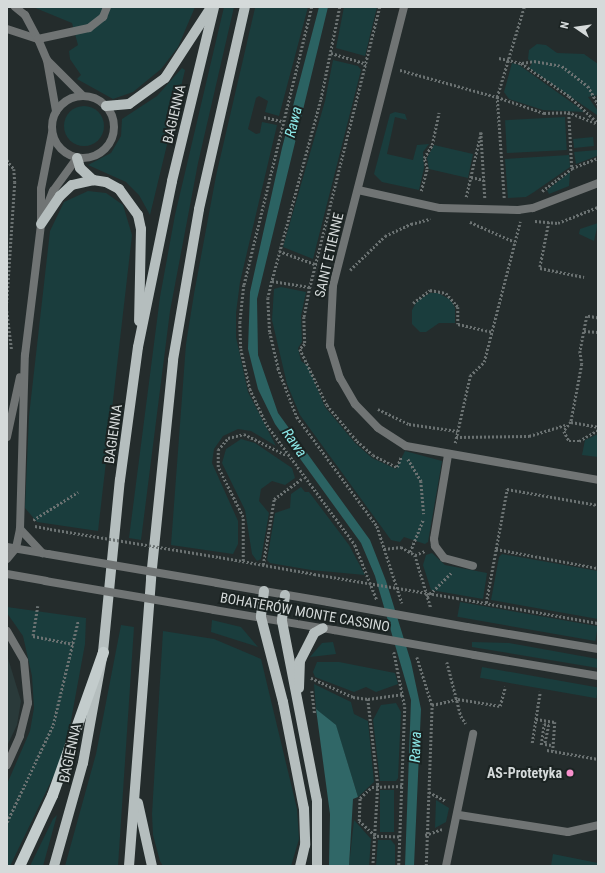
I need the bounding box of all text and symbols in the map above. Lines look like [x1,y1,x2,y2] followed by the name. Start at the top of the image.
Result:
[557,8,597,48] north arrow
[558,20,572,30] text: N
[159,83,189,145] street label: BAGIENNA
[282,105,306,139] water label: Rawa
[311,211,347,299] street label: SAINT ETIENNE
[101,403,125,465] street label: BAGIENNA
[278,425,310,461] water label: Rawa
[219,589,391,635] street label: BOHATERÓW MONTE CASSINO
[56,722,84,784] street label: BAGIENNA
[406,731,426,763] water label: Rawa
[487,765,562,781] place label: AS-Protetyka
[565,768,575,778] marker: AS-Protetyka

